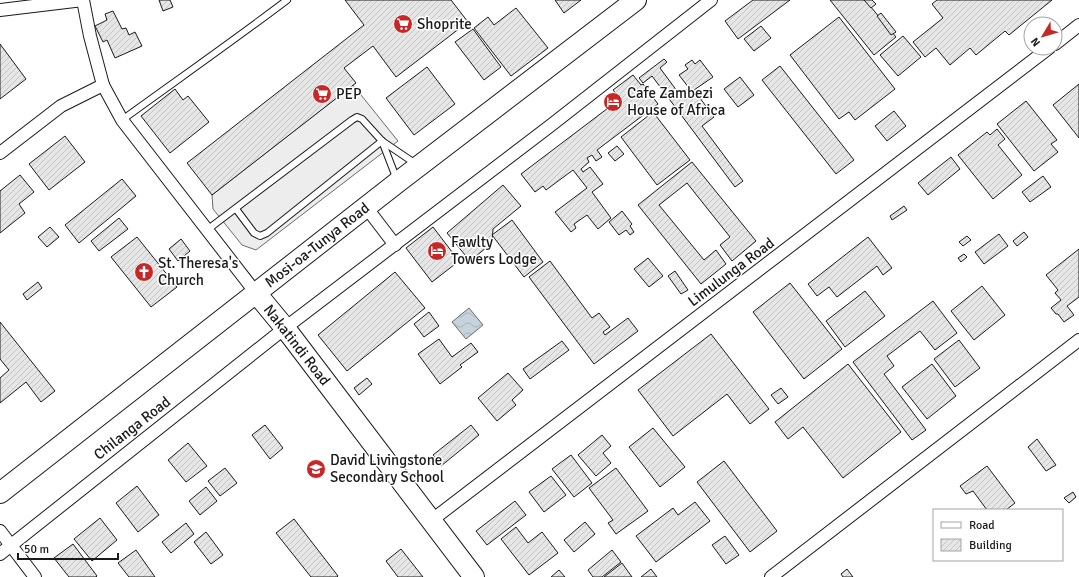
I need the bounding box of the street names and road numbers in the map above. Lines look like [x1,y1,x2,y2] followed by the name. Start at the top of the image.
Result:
[261,199,373,291] street label: Mosi-oa-Tunya Road
[684,234,778,310] street label: Limulunga Road
[260,301,334,389] street label: Nakatindi Road
[90,392,174,464] street label: Chilanga Road

